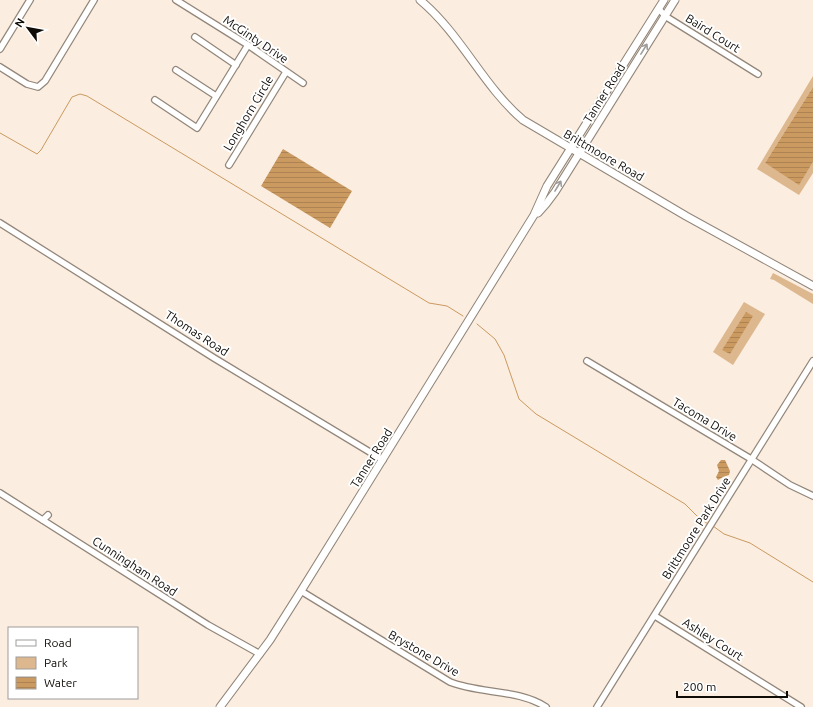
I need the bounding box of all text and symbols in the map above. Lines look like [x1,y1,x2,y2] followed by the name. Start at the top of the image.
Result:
[8,8,48,48] north arrow
[683,11,743,55] street label: Baird Court
[221,13,291,65] street label: McGinty Drive
[12,16,27,29] text: N
[640,44,648,55] one-way arrow
[581,61,627,125] street label: Tanner Road
[221,73,275,153] street label: Longhorn Circle
[562,127,646,183] street label: Brittmoore Road
[555,180,563,192] one-way arrow
[163,308,231,358] street label: Thomas Road
[671,395,739,443] street label: Tacoma Drive
[348,426,394,490] street label: Tanner Road
[659,475,733,581] street label: Brittmoore Park Drive
[90,534,180,598] street label: Cunningham Road
[680,615,746,663] street label: Ashley Court
[8,627,138,699] legend
[386,627,462,679] street label: Brystone Drive
[44,636,72,649] text: Road
[44,656,68,669] text: Park
[677,673,787,699] scale bar
[44,676,77,689] text: Water
[683,680,716,693] text: 200 m

